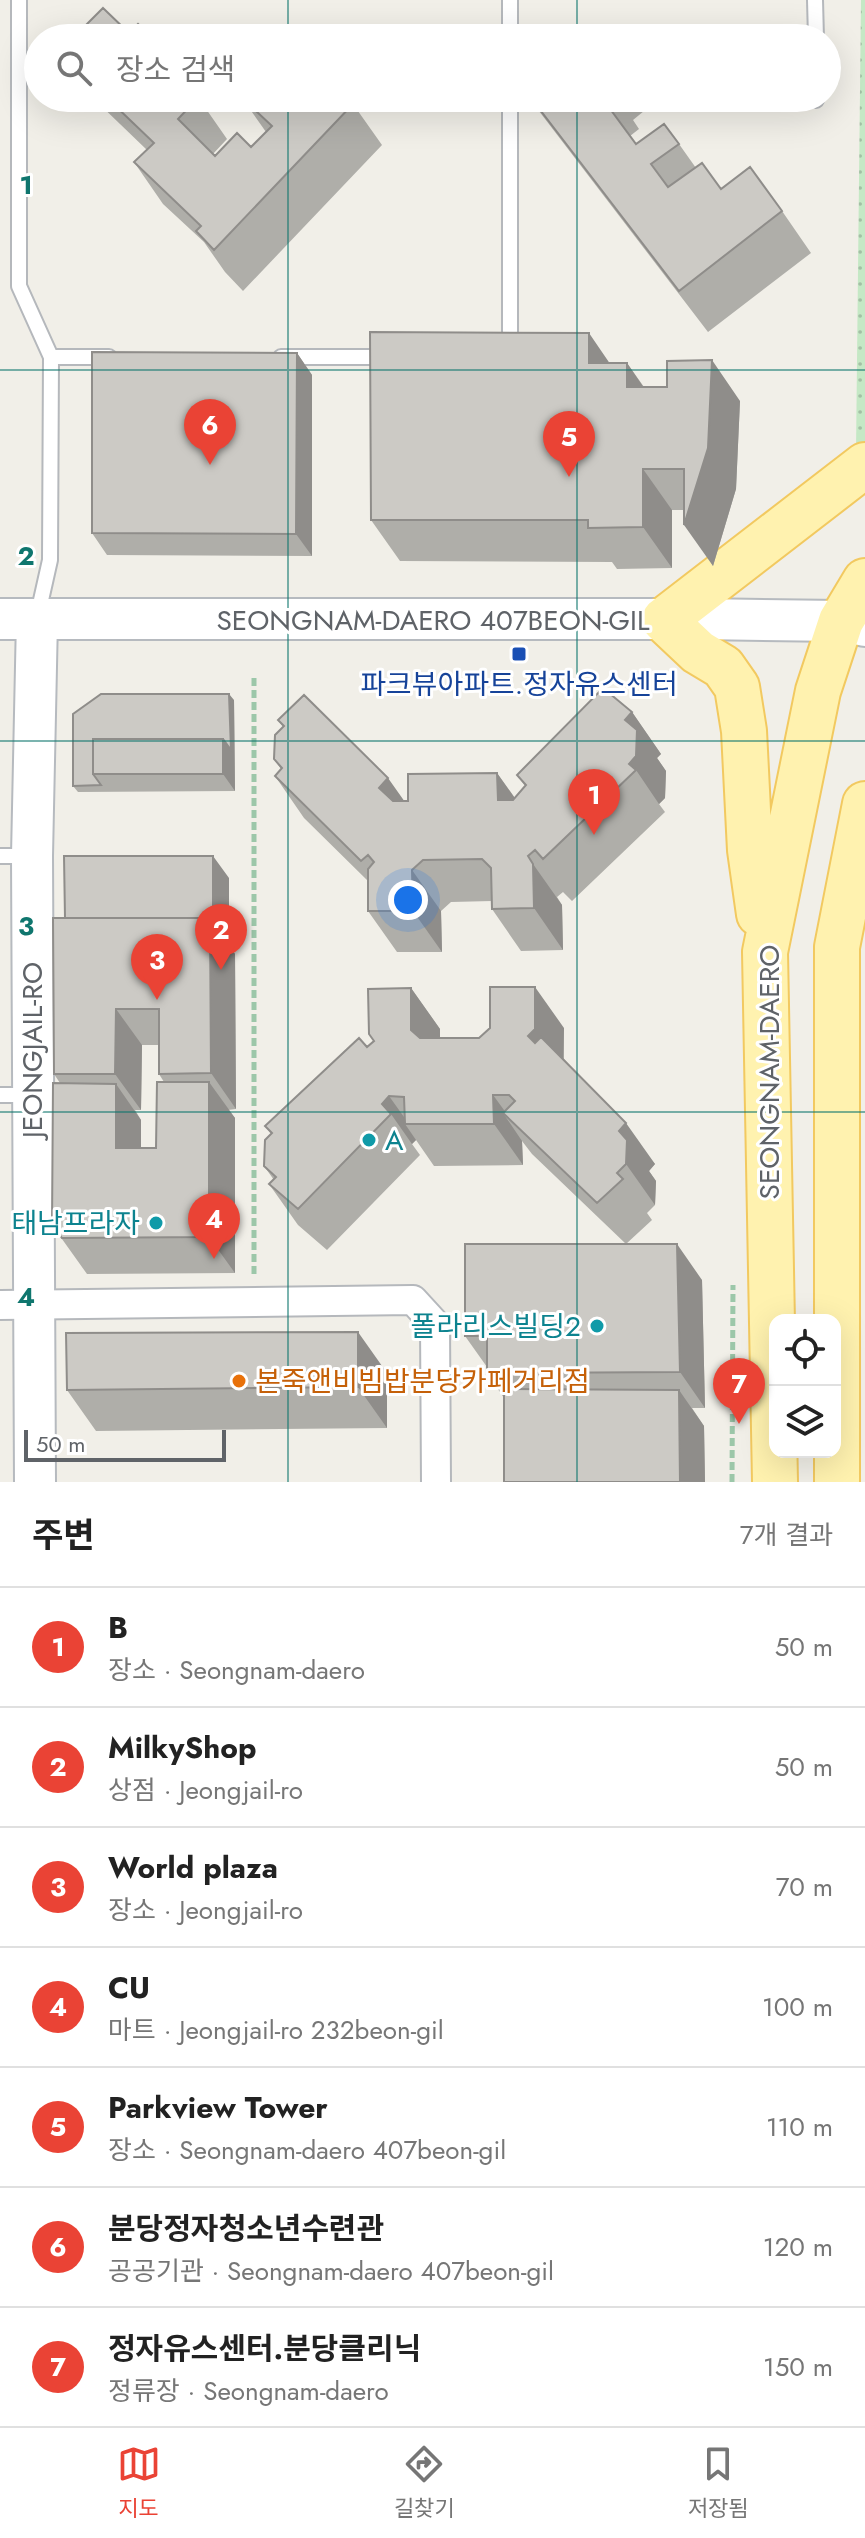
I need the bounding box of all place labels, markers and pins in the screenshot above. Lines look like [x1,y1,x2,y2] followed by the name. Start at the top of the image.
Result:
[184,399,236,465] pin: 6
[543,411,595,477] pin: 5
[510,645,528,663] marker: 파크뷰아파트.정자유스센터
[360,664,678,705] place label: 파크뷰아파트.정자유스센터
[568,769,620,835] pin: 1
[195,904,247,970] pin: 2
[131,934,183,1000] pin: 3
[385,1120,404,1161] place label: A
[360,1131,378,1149] marker: A
[188,1193,240,1259] pin: 4
[11,1203,140,1244] place label: 태남프라자
[147,1214,165,1232] marker: 태남프라자
[411,1306,581,1347] place label: 폴라리스빌딩2
[588,1317,606,1335] marker: 폴라리스빌딩2
[713,1358,765,1424] pin: 7
[255,1361,590,1402] place label: 본죽앤비빔밥분당카페거리점
[230,1372,248,1390] marker: 본죽앤비빔밥분당카페거리점

